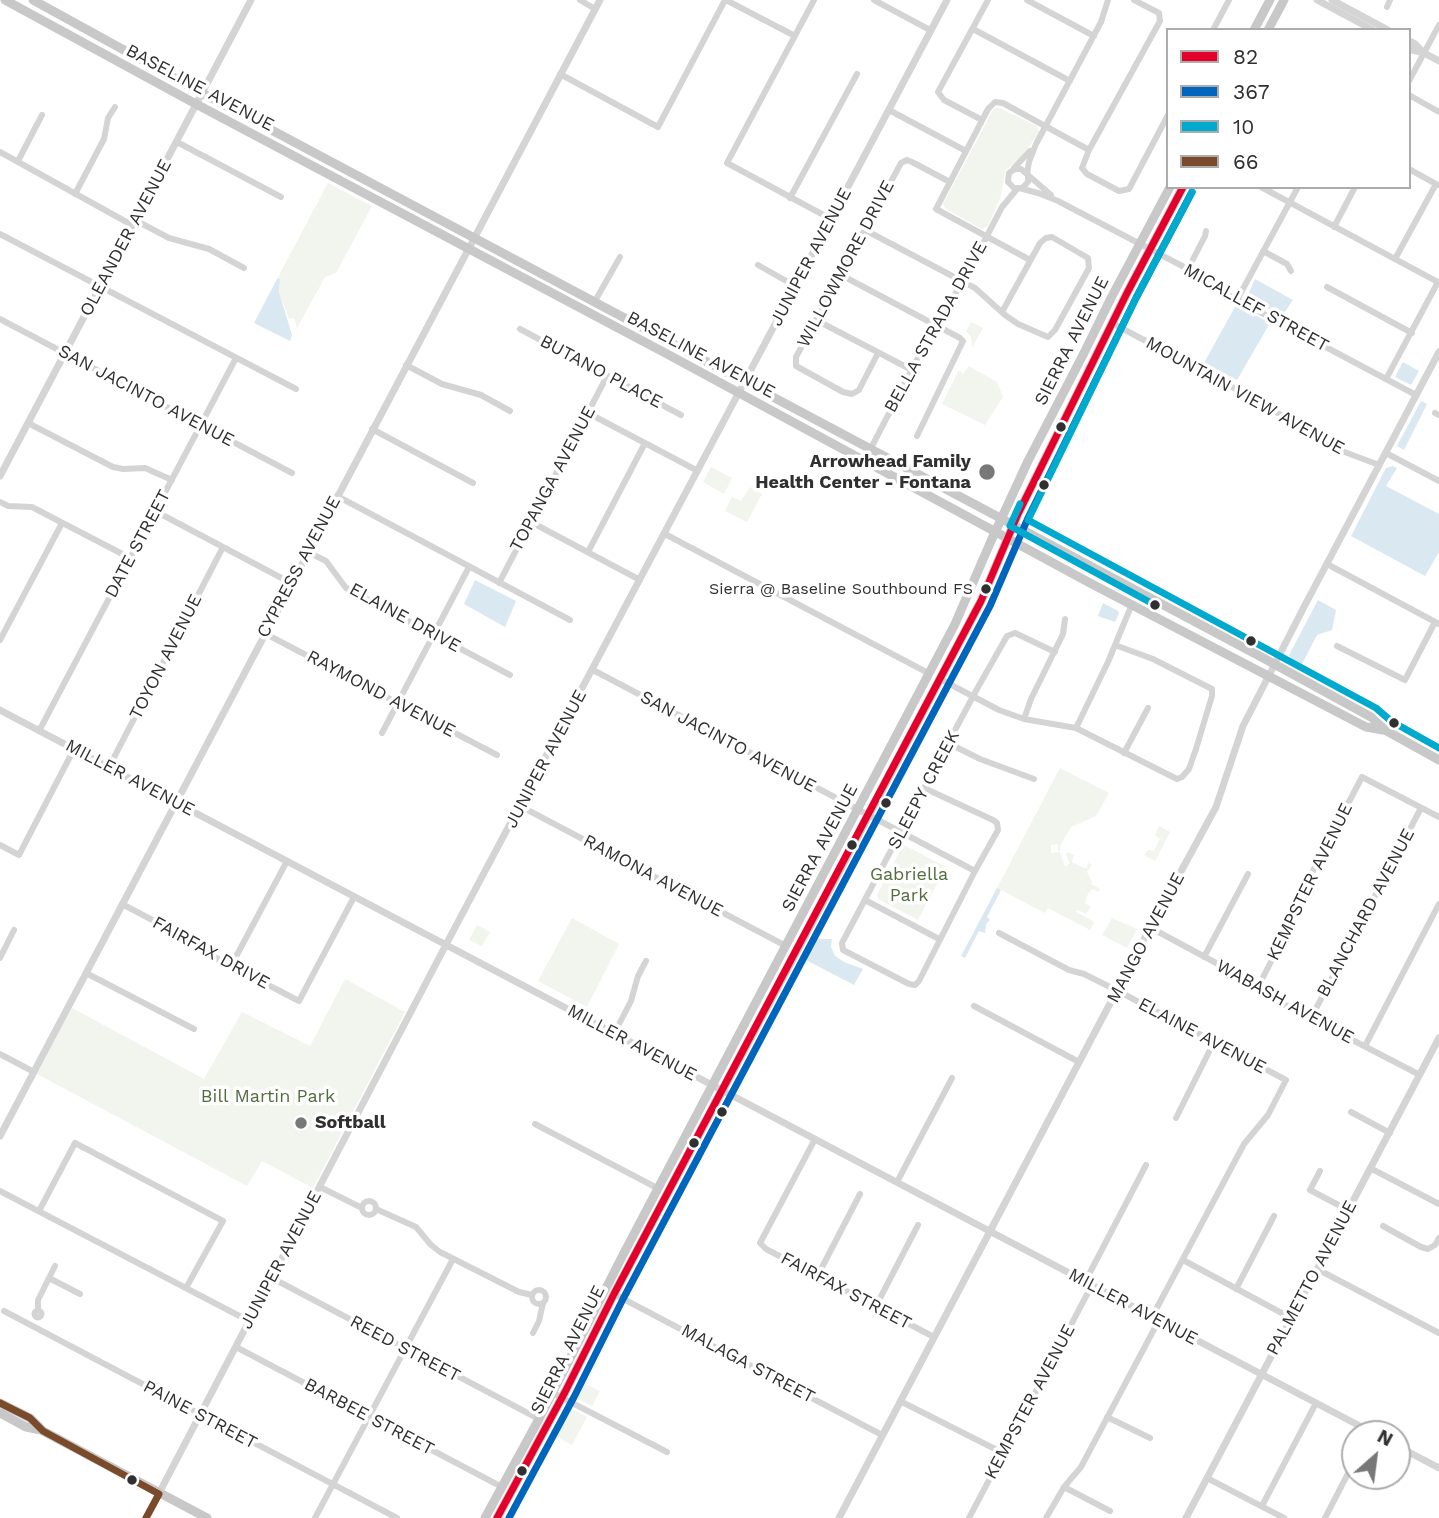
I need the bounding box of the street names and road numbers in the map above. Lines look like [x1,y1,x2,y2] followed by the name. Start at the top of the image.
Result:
[122,40,278,136] street label: BASELINE AVENUE
[75,156,177,320] street label: OLEANDER AVENUE
[793,177,899,351] street label: WILLOWMORE DRIVE
[765,184,857,330] street label: JUNIPER AVENUE
[880,238,992,416] street label: BELLA STRADA DRIVE
[1180,259,1332,357] street label: MICALLEF STREET
[1030,273,1114,409] street label: SIERRA AVENUE
[623,307,779,403] street label: BASELINE AVENUE
[536,331,666,413] street label: BUTANO PLACE
[1142,332,1348,460] street label: MOUNTAIN VIEW AVENUE
[54,340,238,452] street label: SAN JACINTO AVENUE
[506,403,600,555] street label: TOPANGA AVENUE
[101,486,175,602] street label: DATE STREET
[253,493,345,641] street label: CYPRESS AVENUE
[346,579,464,657] street label: ELAINE DRIVE
[125,591,207,723] street label: TOYON AVENUE
[303,646,459,742] street label: RAYMOND AVENUE
[500,686,592,832] street label: JUNIPER AVENUE
[636,686,820,798] street label: SAN JACINTO AVENUE
[884,727,964,853] street label: SLEEPY CREEK
[62,735,198,821] street label: MILLER AVENUE
[777,780,863,916] street label: SIERRA AVENUE
[1262,800,1358,964] street label: KEMPSTER AVENUE
[1312,825,1420,1001] street label: BLANCHARD AVENUE
[579,830,727,922] street label: RAMONA AVENUE
[1103,869,1189,1007] street label: MANGO AVENUE
[149,912,273,994] street label: FAIRFAX DRIVE
[1212,955,1358,1049] street label: WABASH AVENUE
[1134,993,1270,1079] street label: ELAINE AVENUE
[564,1000,700,1086] street label: MILLER AVENUE
[235,1187,327,1333] street label: JUNIPER AVENUE
[1262,1197,1362,1359] street label: PALMETTO AVENUE
[777,1247,915,1335] street label: FAIRFAX STREET
[1065,1264,1201,1350] street label: MILLER AVENUE
[526,1282,610,1418] street label: SIERRA AVENUE
[346,1311,464,1387] street label: REED STREET
[677,1320,819,1408] street label: MALAGA STREET
[980,1321,1080,1483] street label: KEMPSTER AVENUE
[300,1374,438,1460] street label: BARBEE STREET
[139,1376,261,1454] street label: PAINE STREET

